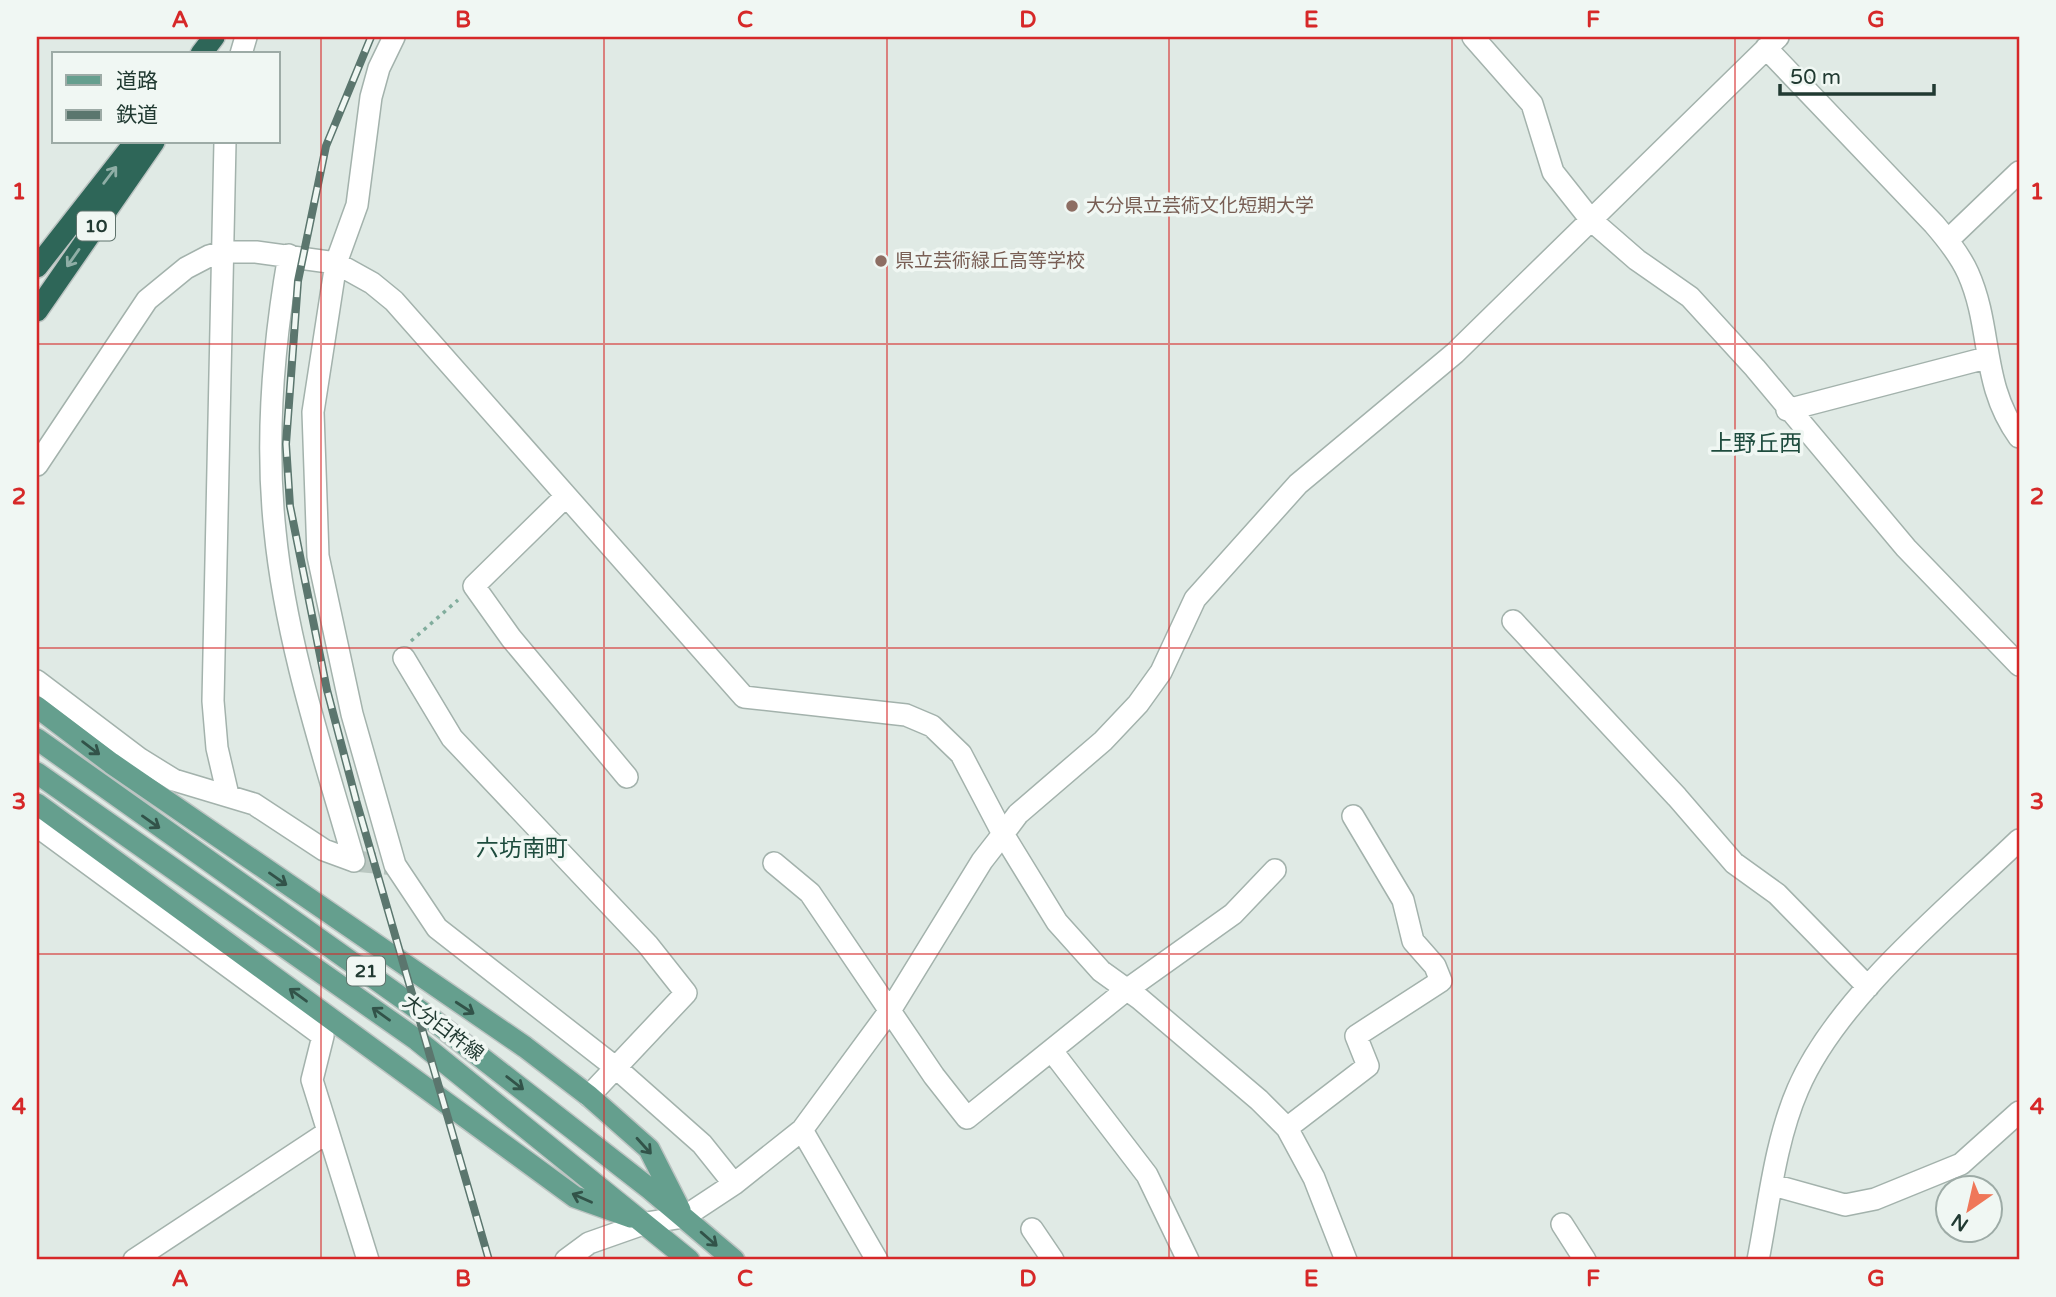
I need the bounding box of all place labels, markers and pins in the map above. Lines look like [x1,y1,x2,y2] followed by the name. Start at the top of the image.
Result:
[1086,195,1314,217] place label: 大分県立芸術文化短期大学
[1064,198,1080,214] marker: 大分県立芸術文化短期大学
[895,250,1085,272] place label: 県立芸術緑丘高等学校
[873,253,889,269] marker: 県立芸術緑丘高等学校

